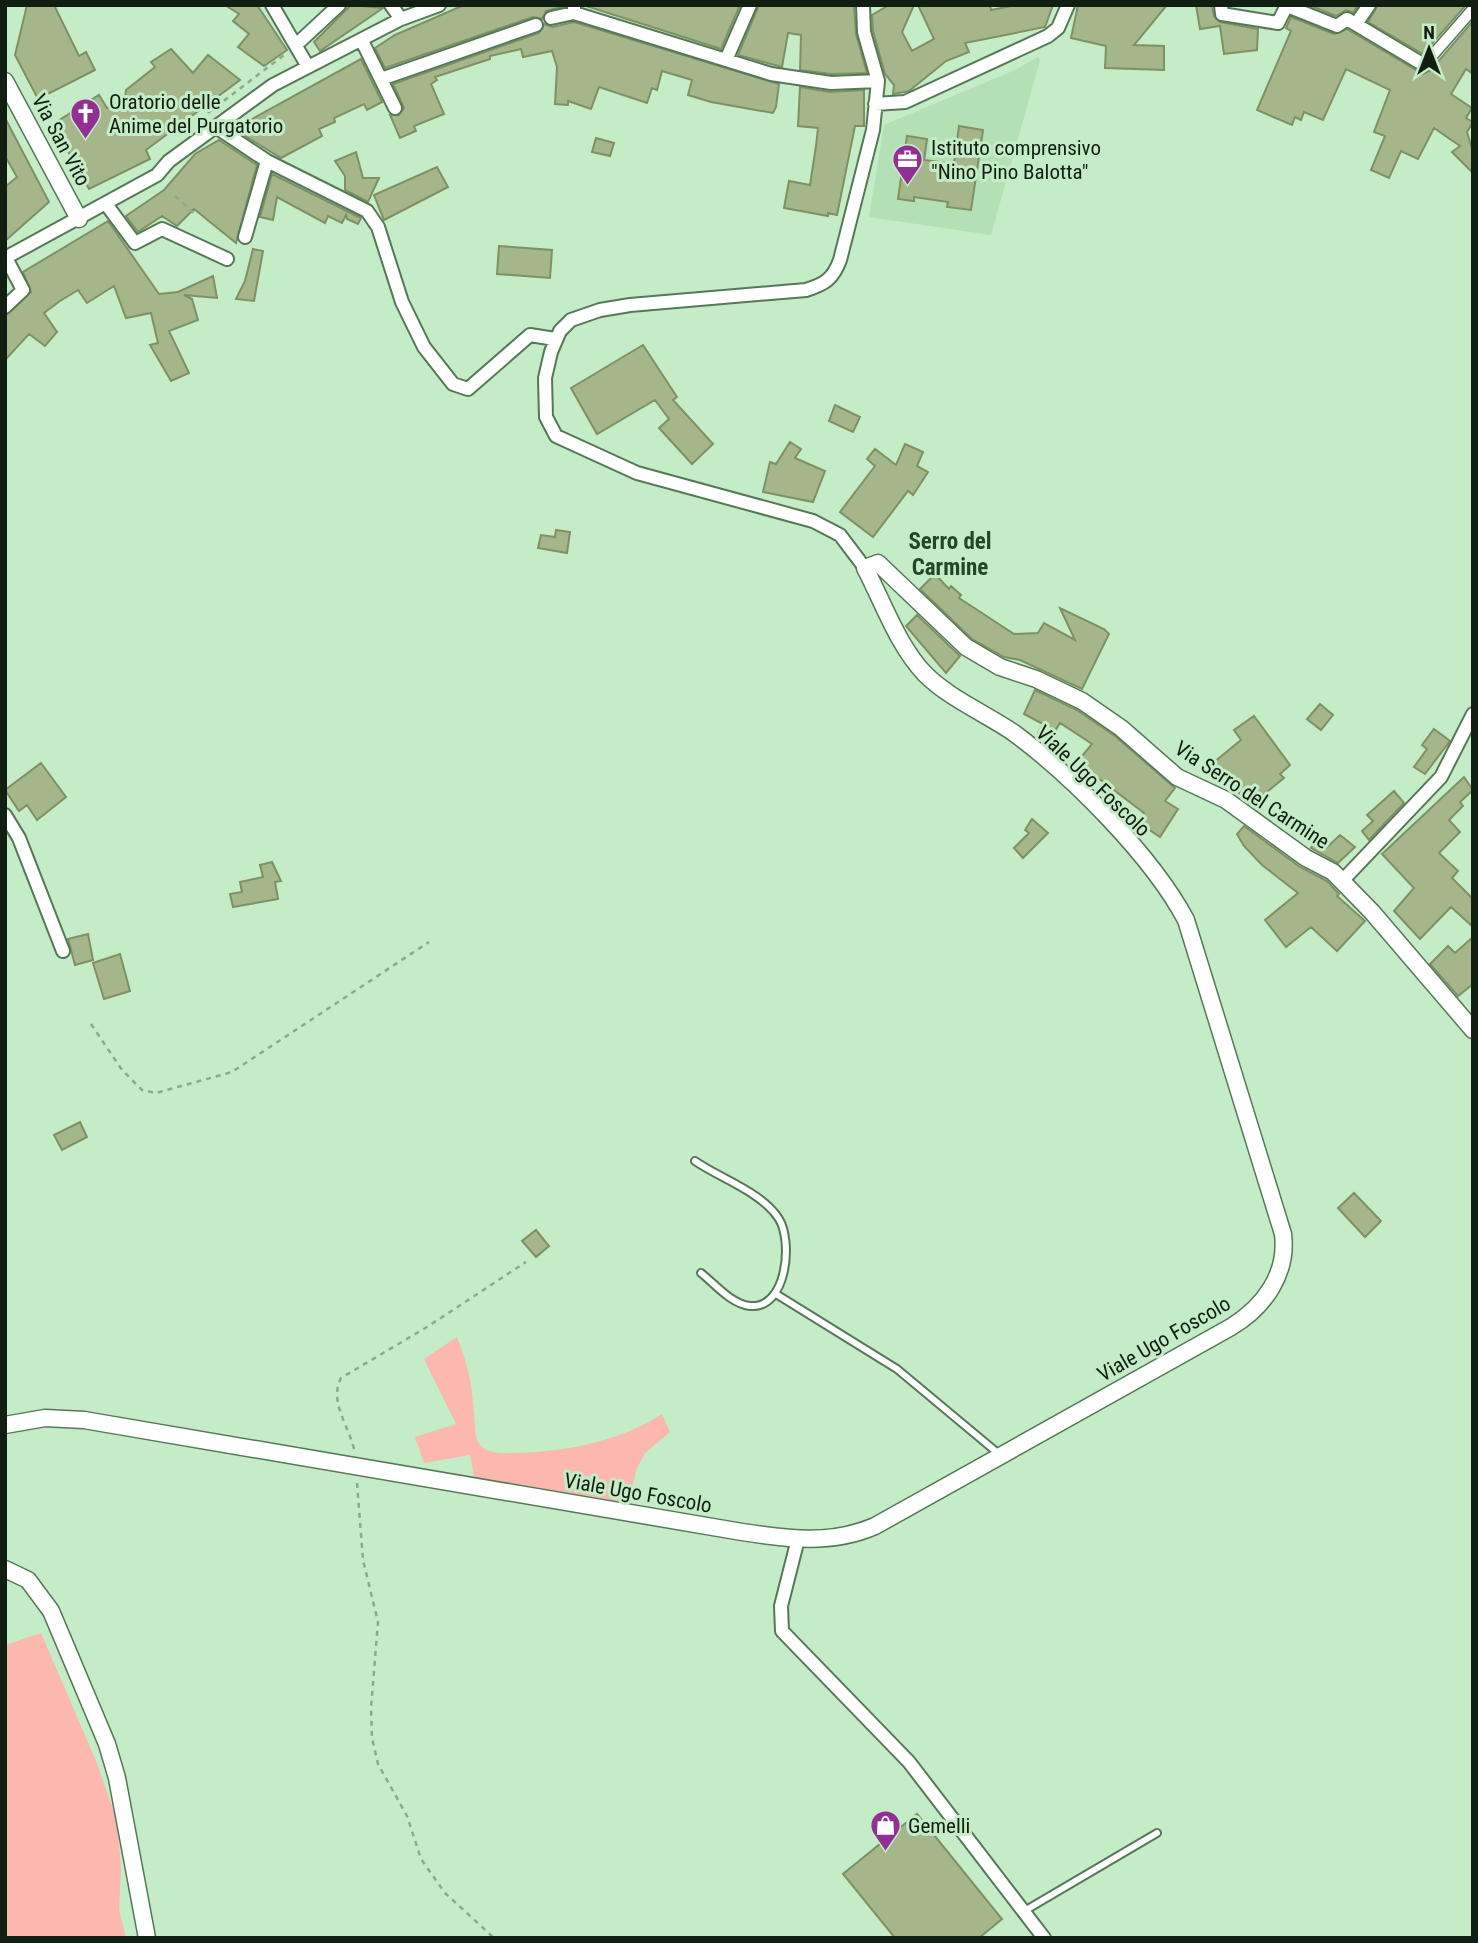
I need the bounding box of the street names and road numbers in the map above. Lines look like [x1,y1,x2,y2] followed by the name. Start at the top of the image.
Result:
[27,90,95,190] street label: Via San Vito
[1031,721,1155,841] street label: Viale Ugo Foscolo
[1170,736,1334,854] street label: Via Serro del Carmine
[1093,1291,1235,1387] street label: Viale Ugo Foscolo
[562,1468,714,1518] street label: Viale Ugo Foscolo

